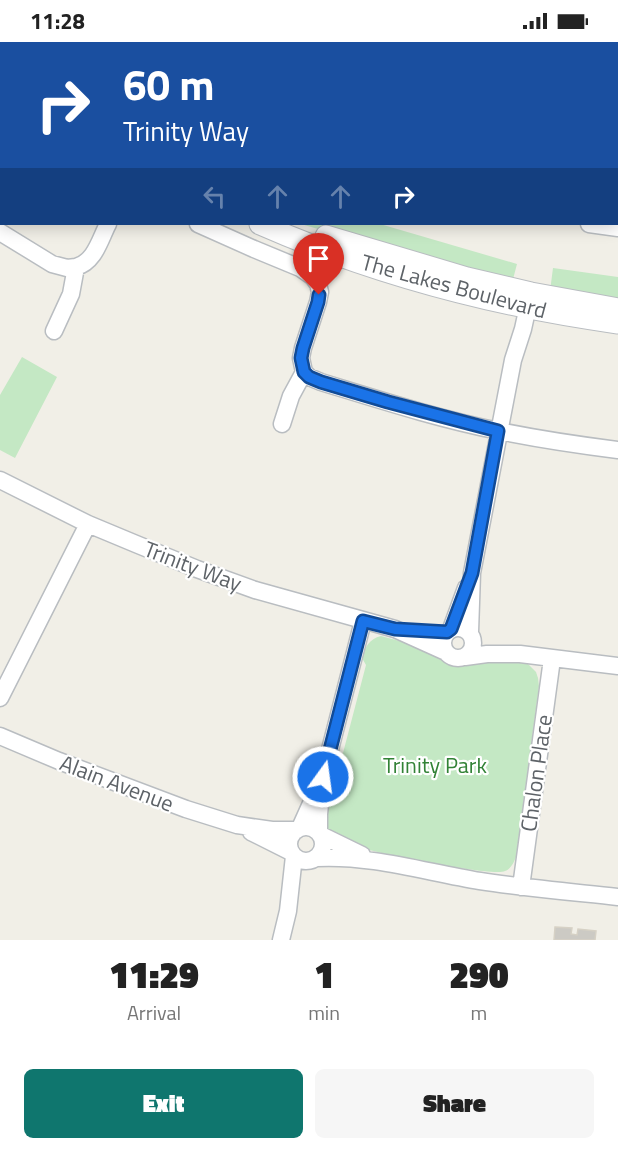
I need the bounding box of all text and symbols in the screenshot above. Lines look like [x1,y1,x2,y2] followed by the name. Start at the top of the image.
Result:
[30,4,85,38] text: 11:28
[123,52,215,116] text: 60 m
[24,66,102,144] icon: right
[123,110,249,151] text: Trinity Way
[198,180,231,213] icon: left
[261,180,294,213] icon: ahead
[324,180,357,213] icon: ahead
[387,180,420,213] icon: right
[293,233,344,295] pin
[302,242,335,275] icon: arrive
[358,245,550,327] street label: The Lakes Boulevard
[139,532,247,600] street label: Trinity Way
[511,712,561,834] street label: Chalon Place
[291,745,355,809] position arrow
[55,746,179,820] street label: Alain Avenue
[383,748,487,782] park label: Trinity Park
[109,947,199,1002] text: 11:29
[314,947,334,1002] text: 1
[449,947,509,1002] text: 290
[127,997,181,1028] text: Arrival
[308,997,340,1028] text: min
[471,997,487,1028] text: m
[24,1069,303,1138] button: Exit
[315,1069,594,1138] button: Share

